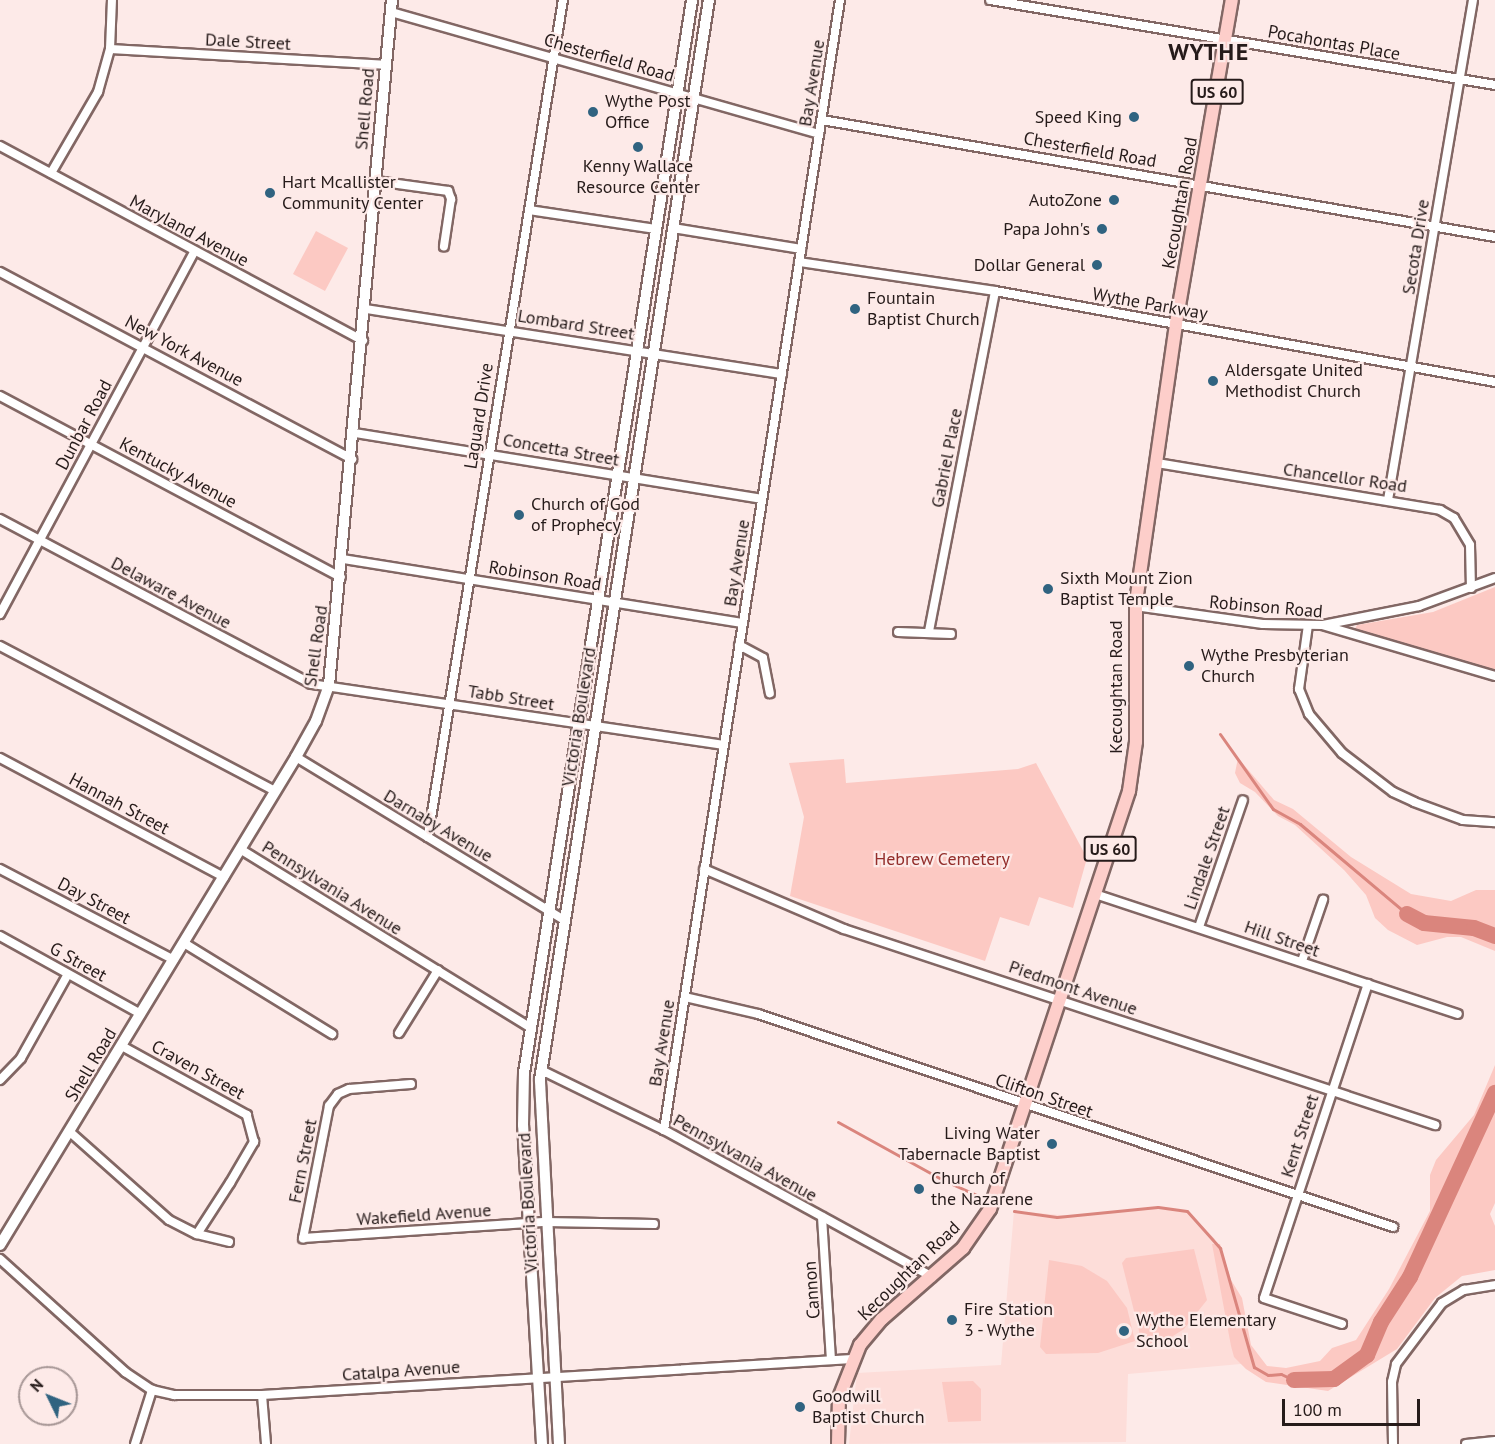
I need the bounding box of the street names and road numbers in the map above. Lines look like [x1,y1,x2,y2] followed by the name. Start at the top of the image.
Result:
[1266,21,1402,65] street label: Pocahontas Place
[205,29,291,55] street label: Dale Street
[541,29,677,87] street label: Chesterfield Road
[794,37,830,129] street label: Bay Avenue
[351,67,379,151] street label: Shell Road
[1190,79,1244,105] road number: US 60
[1022,128,1158,172] street label: Chesterfield Road
[1158,135,1202,271] street label: Kecoughtan Road
[125,190,253,272] street label: Maryland Avenue
[1398,198,1434,296] street label: Secota Drive
[1091,283,1209,325] street label: Wythe Parkway
[516,305,636,345] street label: Lombard Street
[120,310,248,392] street label: New York Avenue
[460,361,498,471] street label: Laguard Drive
[51,376,117,474] street label: Dunbar Road
[927,406,967,510] street label: Gabriel Place
[501,429,621,471] street label: Concetta Street
[115,433,241,513] street label: Kentucky Avenue
[1282,459,1408,497] street label: Chancellor Road
[719,517,755,609] street label: Bay Avenue
[107,552,235,634] street label: Delaware Avenue
[487,556,603,596] street label: Robinson Road
[1208,591,1324,623] street label: Robinson Road
[300,604,332,688] street label: Shell Road
[1105,620,1127,754] street label: Kecoughtan Road
[557,646,601,788] street label: Victoria Boulevard
[466,681,556,715] street label: Tabb Street
[65,769,173,839] street label: Hannah Street
[379,785,497,867] street label: Darnaby Avenue
[1179,804,1235,912] street label: Lindale Street
[258,836,406,940] street label: Pennsylvania Avenue
[1083,836,1137,862] road number: US 60
[54,873,134,929] street label: Day Street
[1242,916,1322,962] street label: Hill Street
[46,938,110,986] street label: G Street
[1006,956,1140,1020] street label: Piedmont Avenue
[644,997,680,1089] street label: Bay Avenue
[61,1024,121,1106] street label: Shell Road
[148,1036,248,1104] street label: Craven Street
[992,1069,1096,1123] street label: Clifton Street
[1276,1092,1324,1180] street label: Kent Street
[669,1109,821,1207] street label: Pennsylvania Avenue
[284,1117,322,1205] street label: Fern Street
[514,1132,542,1274] street label: Victoria Boulevard
[356,1200,492,1230] street label: Wakefield Avenue
[854,1217,964,1325] street label: Kecoughtan Road
[799,1260,825,1320] street label: Cannon
[341,1356,461,1386] street label: Catalpa Avenue

